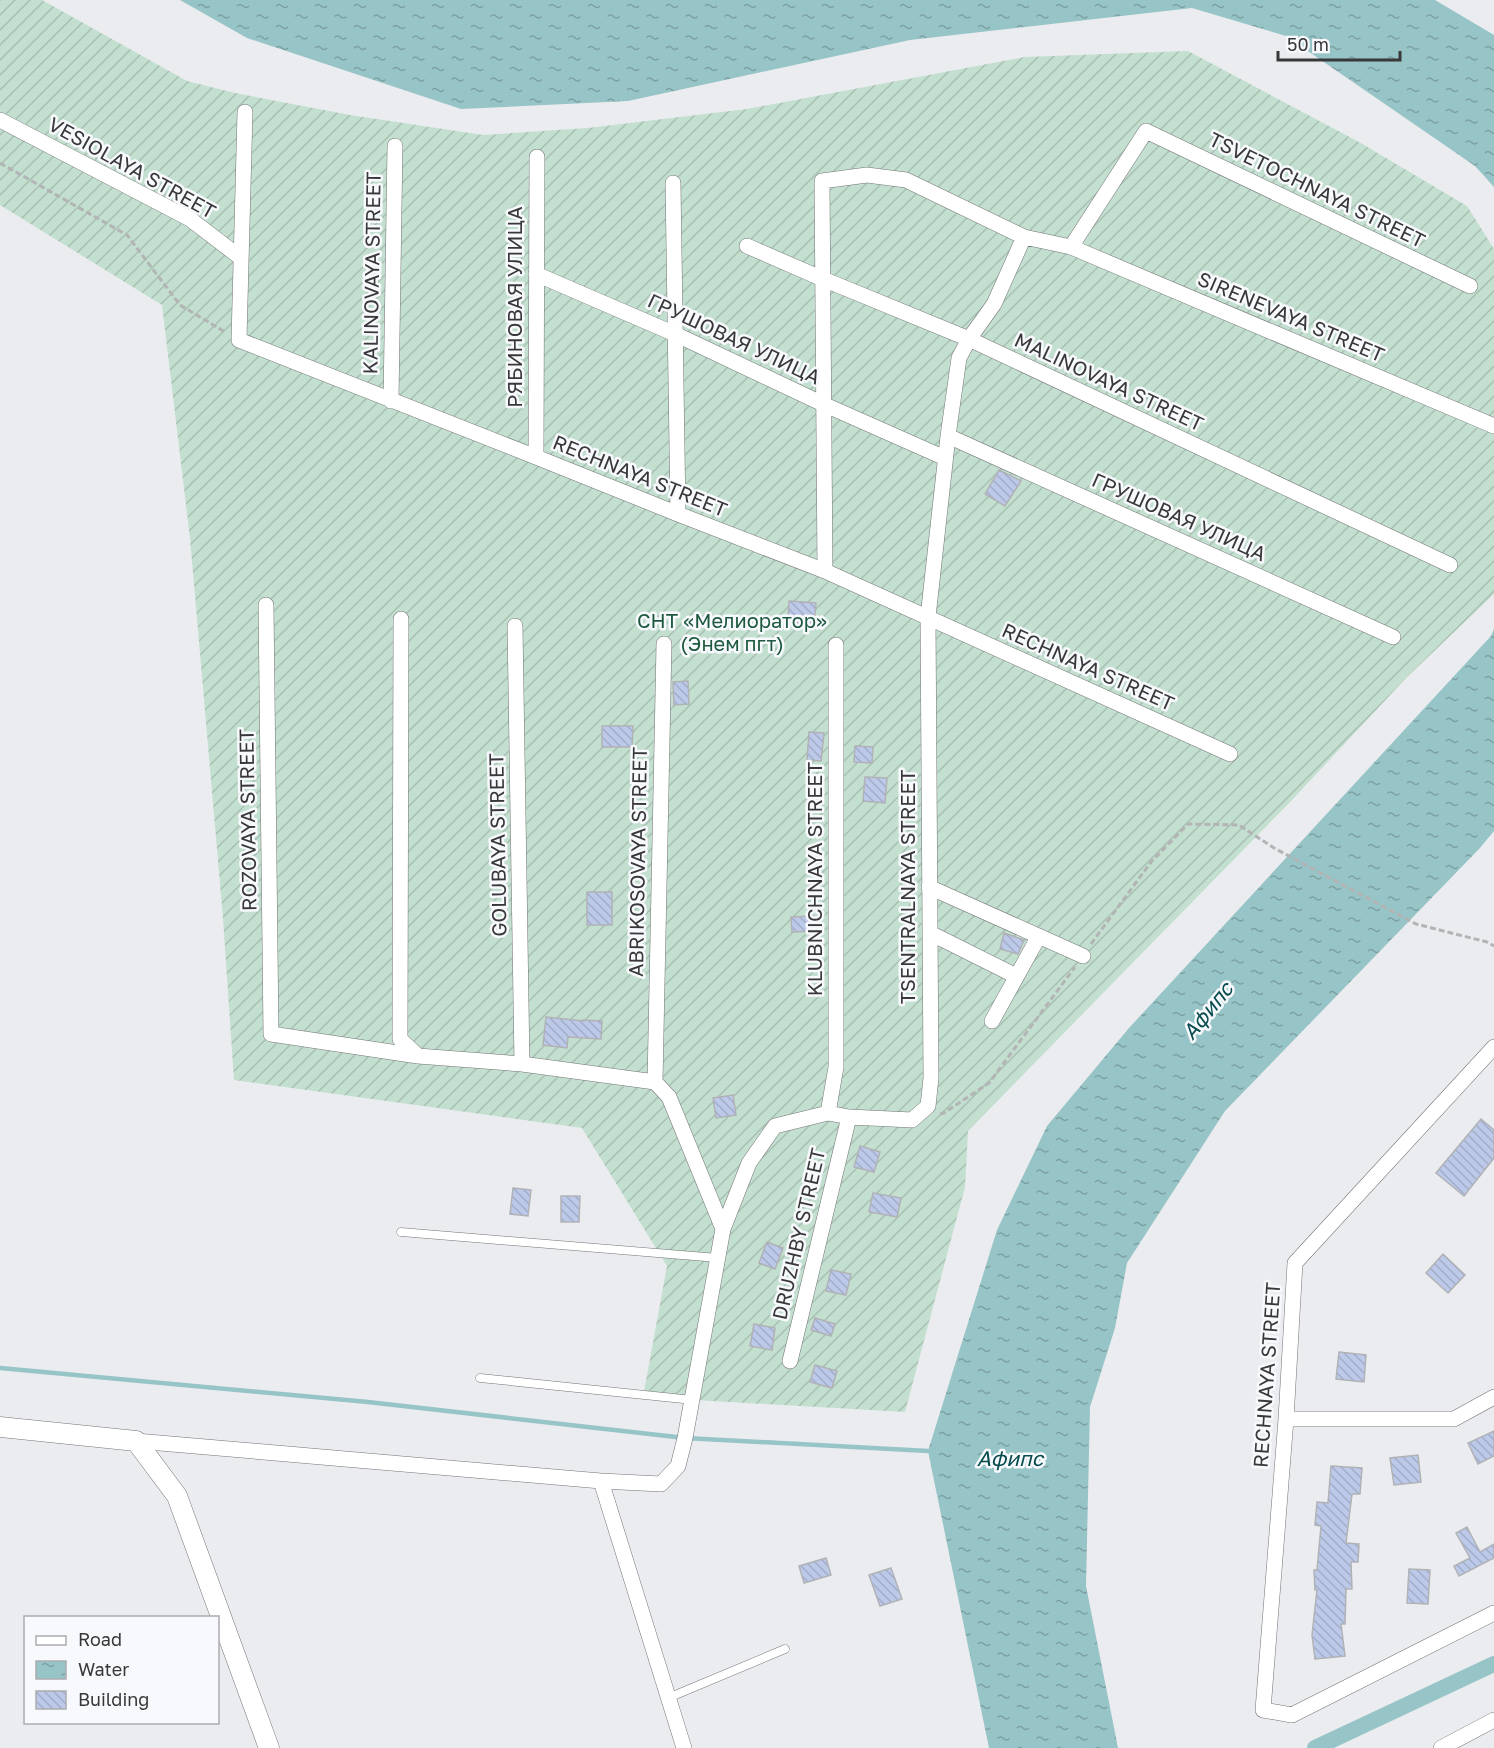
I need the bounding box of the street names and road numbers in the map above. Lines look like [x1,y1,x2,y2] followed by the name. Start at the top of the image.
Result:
[45,111,220,223] street label: VESIOLAYA STREET
[1205,126,1429,252] street label: TSVETOCHNAYA STREET
[357,171,385,375] street label: KALINOVAYA STREET
[502,206,526,408] street label: РЯБИНОВАЯ УЛИЦА
[1195,266,1388,366] street label: SIRENEVAYA STREET
[644,288,825,389] street label: ГРУШОВАЯ УЛИЦА
[1011,327,1208,435] street label: MALINOVAYA STREET
[550,429,731,521] street label: RECHNAYA STREET
[1089,467,1270,565] street label: ГРУШОВАЯ УЛИЦА
[999,617,1178,715] street label: RECHNAYA STREET
[233,729,261,911] street label: ROZOVAYA STREET
[623,747,651,977] street label: ABRIKOSOVAYA STREET
[483,753,511,937] street label: GOLUBAYA STREET
[802,762,826,996] street label: KLUBNICHNAYA STREET
[895,770,919,1004] street label: TSENTRALNAYA STREET
[767,1146,829,1322] street label: DRUZHBY STREET
[1248,1281,1284,1468] street label: RECHNAYA STREET

